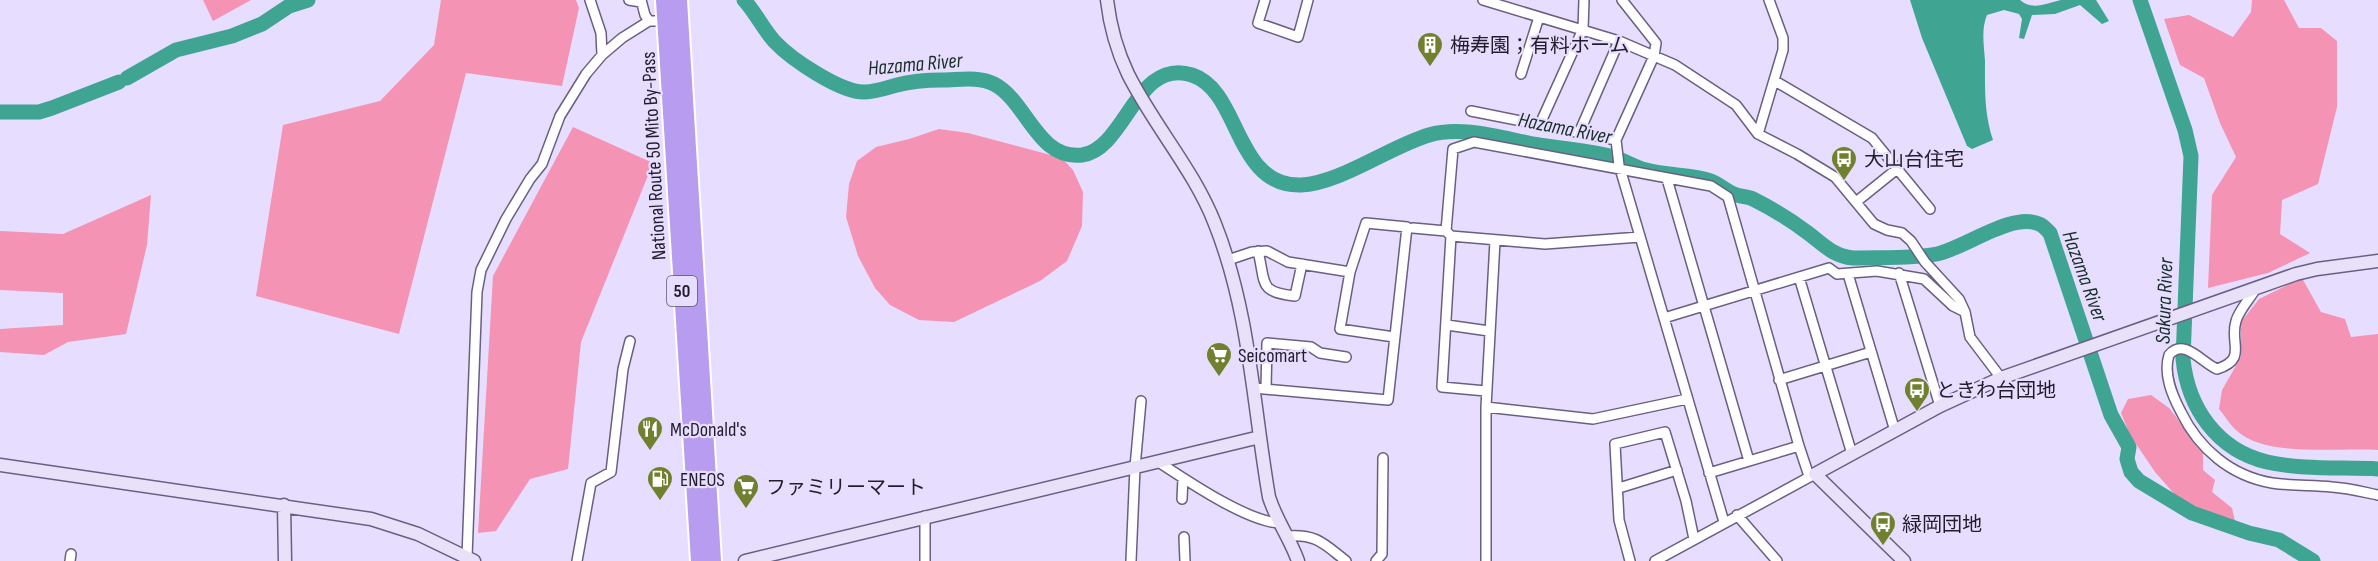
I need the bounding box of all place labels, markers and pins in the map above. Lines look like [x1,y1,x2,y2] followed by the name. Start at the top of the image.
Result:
[1415,30,1445,68] building icon: 梅寿園；有料ホーム
[1450,34,1629,58] place label: 梅寿園；有料ホーム
[1829,144,1859,182] bus stop icon: 大山台住宅
[1864,148,1964,172] place label: 大山台住宅
[1204,340,1234,378] supermarket icon: Seicomart
[1238,344,1307,368] place label: Seicomart
[1902,375,1932,413] bus stop icon: ときわ台団地
[1936,379,2056,403] place label: ときわ台団地
[635,414,665,452] restaurant icon: McDonald's
[670,418,747,442] place label: McDonald's
[645,464,675,502] fuel station icon: ENEOS
[680,468,725,492] place label: ENEOS
[731,472,761,510] supermarket icon: ファミリーマート
[766,476,926,500] place label: ファミリーマート
[1868,509,1898,547] bus stop icon: 緑岡団地
[1902,513,1982,537] place label: 緑岡団地

